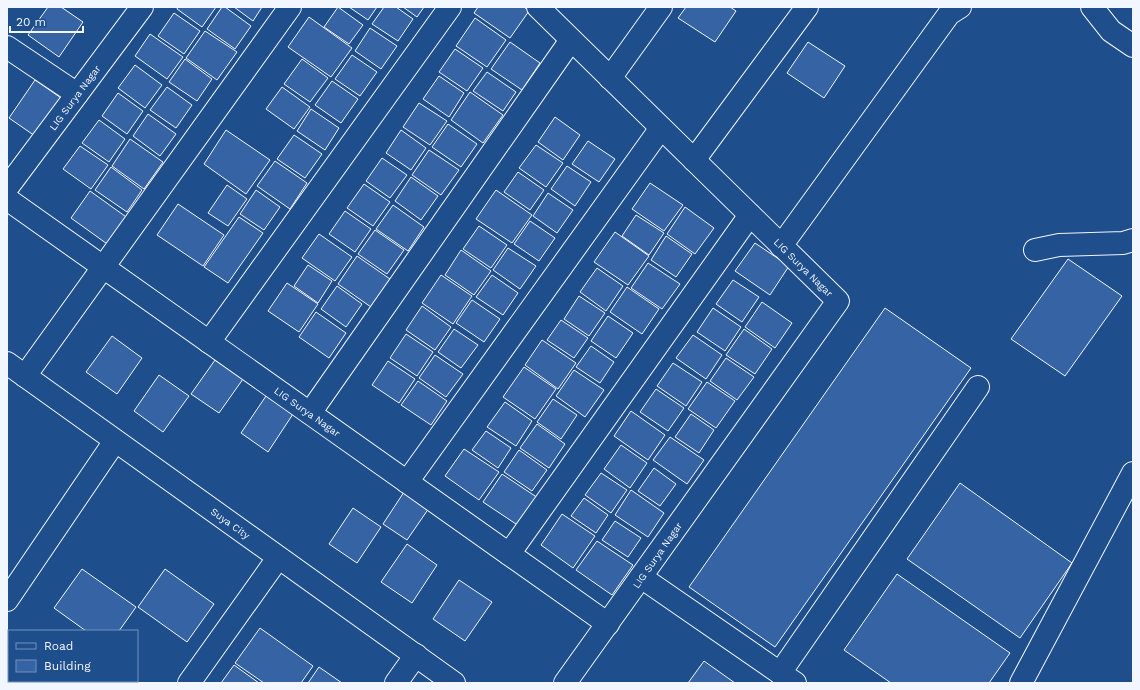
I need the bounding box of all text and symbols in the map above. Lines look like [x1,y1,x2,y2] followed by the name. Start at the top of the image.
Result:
[10,8,83,34] scale bar
[16,15,46,29] text: 20 m
[47,63,103,132] street label: LIG Surya Nagar
[772,236,835,299] street label: LIG Surya Nagar
[272,385,342,439] street label: LIG Surya Nagar
[209,506,253,542] street label: Suya City
[631,520,684,590] street label: LIG Surya Nagar
[8,630,138,682] legend
[44,639,73,653] text: Road
[44,659,91,673] text: Building

